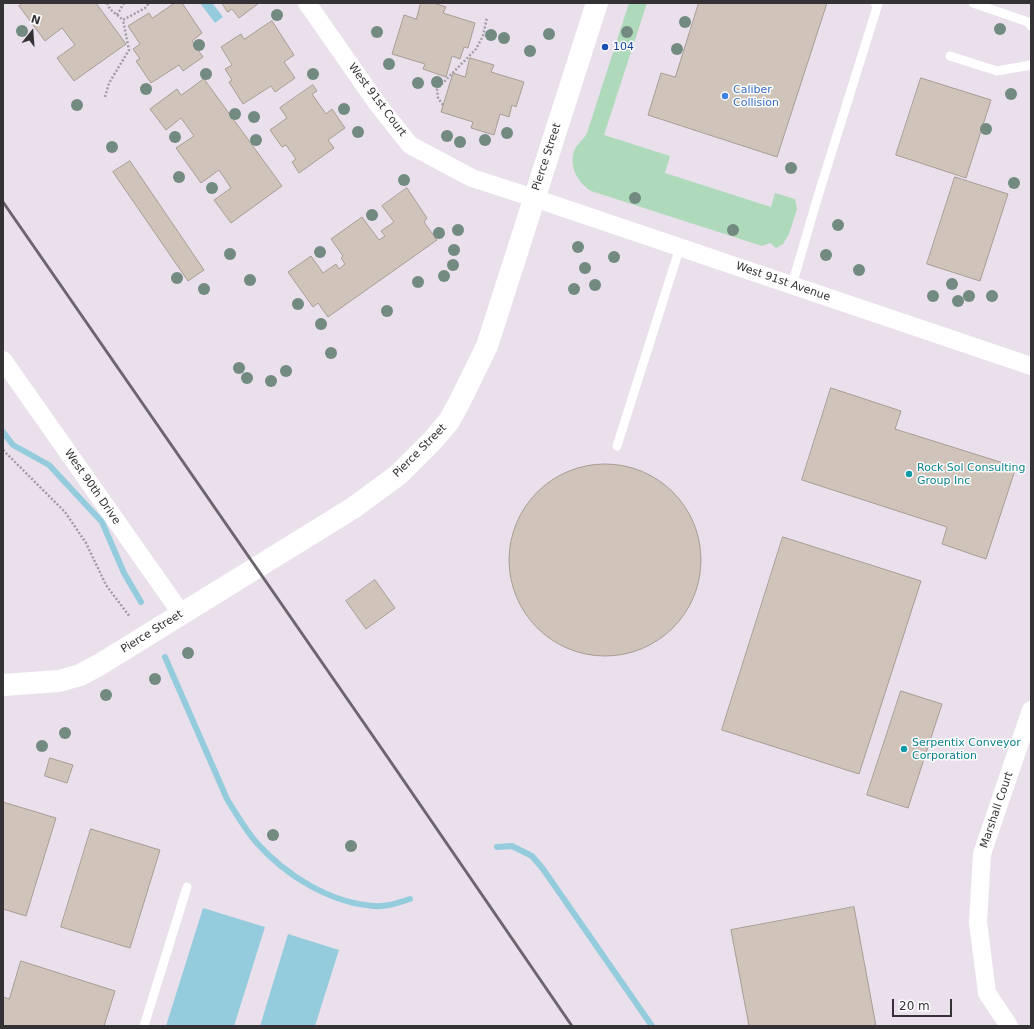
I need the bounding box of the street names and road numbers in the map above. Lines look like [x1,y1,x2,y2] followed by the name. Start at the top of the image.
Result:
[345,61,409,139] street label: West 91st Court
[530,122,564,192] street label: Pierce Street
[734,260,832,304] street label: West 91st Avenue
[391,422,449,480] street label: Pierce Street
[61,447,123,527] street label: West 90th Drive
[119,608,185,656] street label: Pierce Street
[978,770,1016,850] street label: Marshall Court

